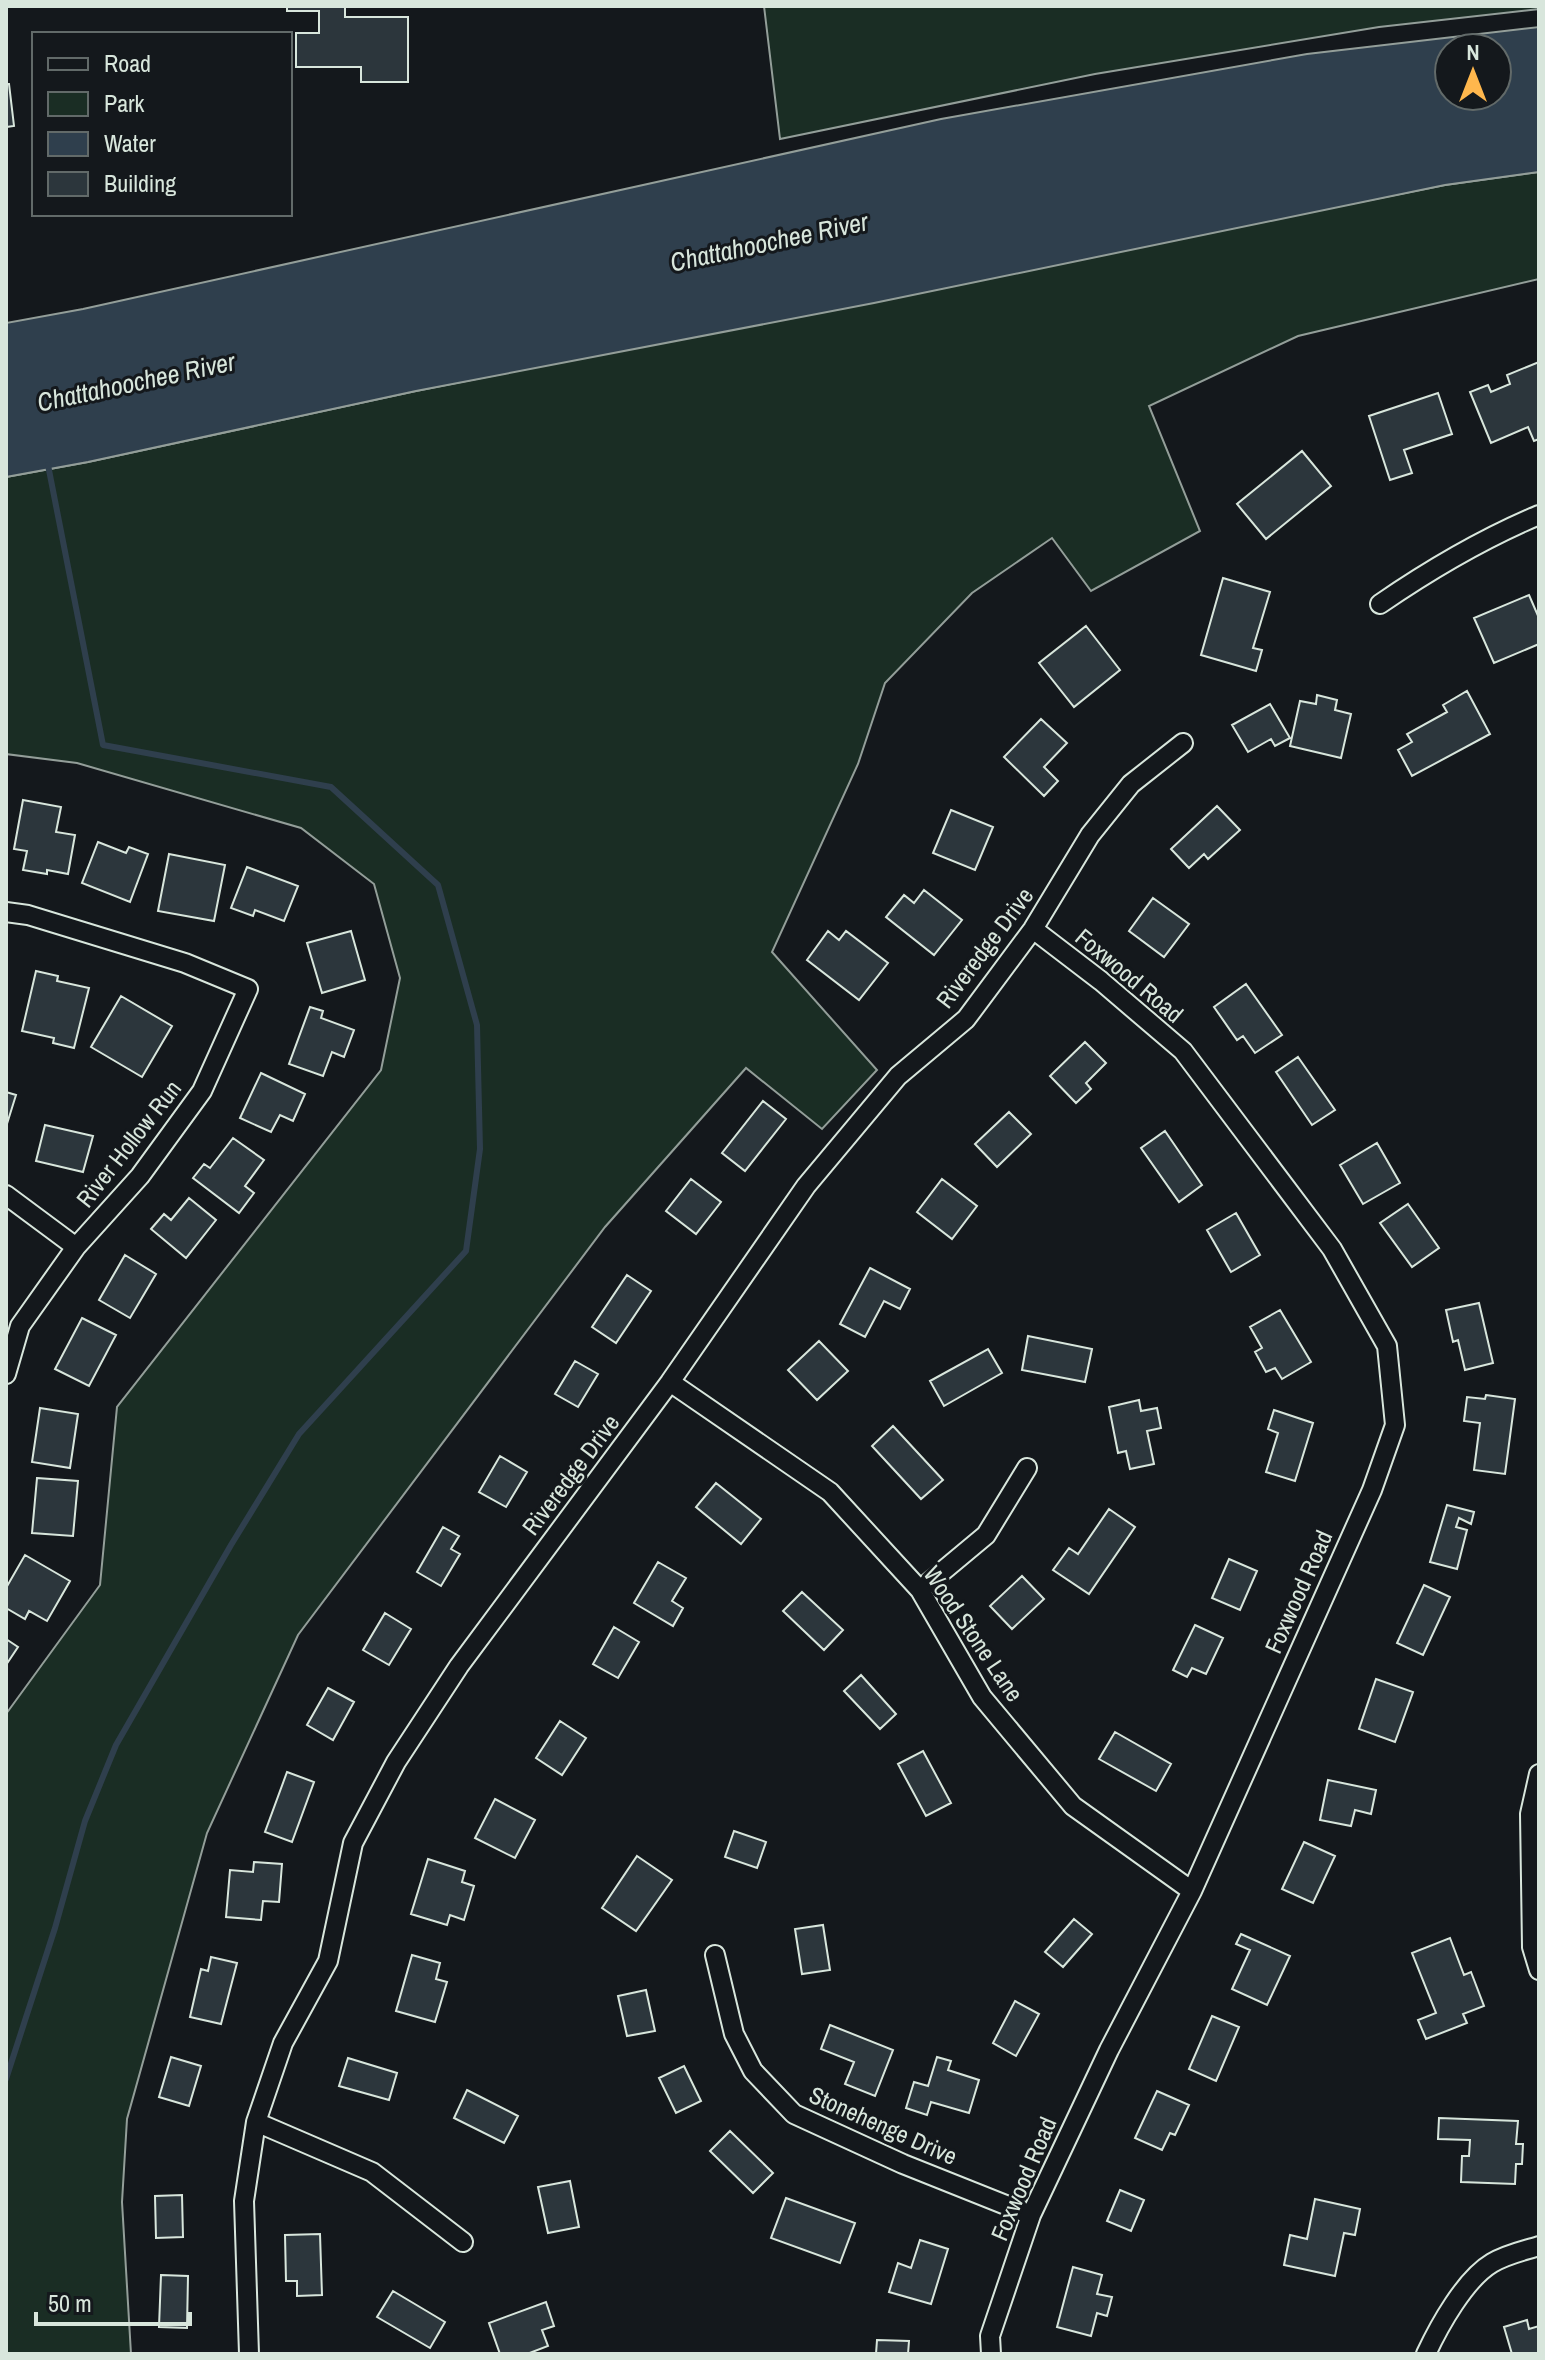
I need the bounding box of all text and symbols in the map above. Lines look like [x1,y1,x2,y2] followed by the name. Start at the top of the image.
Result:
[32,32,292,216] legend
[1433,32,1513,112] north arrow
[1466,37,1480,67] text: N
[104,47,151,79] text: Road
[104,87,145,119] text: Park
[104,127,156,159] text: Water
[104,167,176,199] text: Building
[667,203,872,280] water label: Chattahoochee River
[34,343,239,420] water label: Chattahoochee River
[928,881,1040,1014] street label: Riveredge Drive
[1069,921,1190,1030] street label: Foxwood Road
[68,1073,188,1214] street label: River Hollow Run
[514,1408,626,1541] street label: Riveredge Drive
[1257,1525,1339,1658] street label: Foxwood Road
[917,1559,1031,1708] street label: Wood Stone Lane
[804,2078,962,2172] street label: Stonehenge Drive
[983,2112,1063,2245] street label: Foxwood Road
[36,2276,190,2326] scale bar
[48,2287,92,2319] text: 50 m

